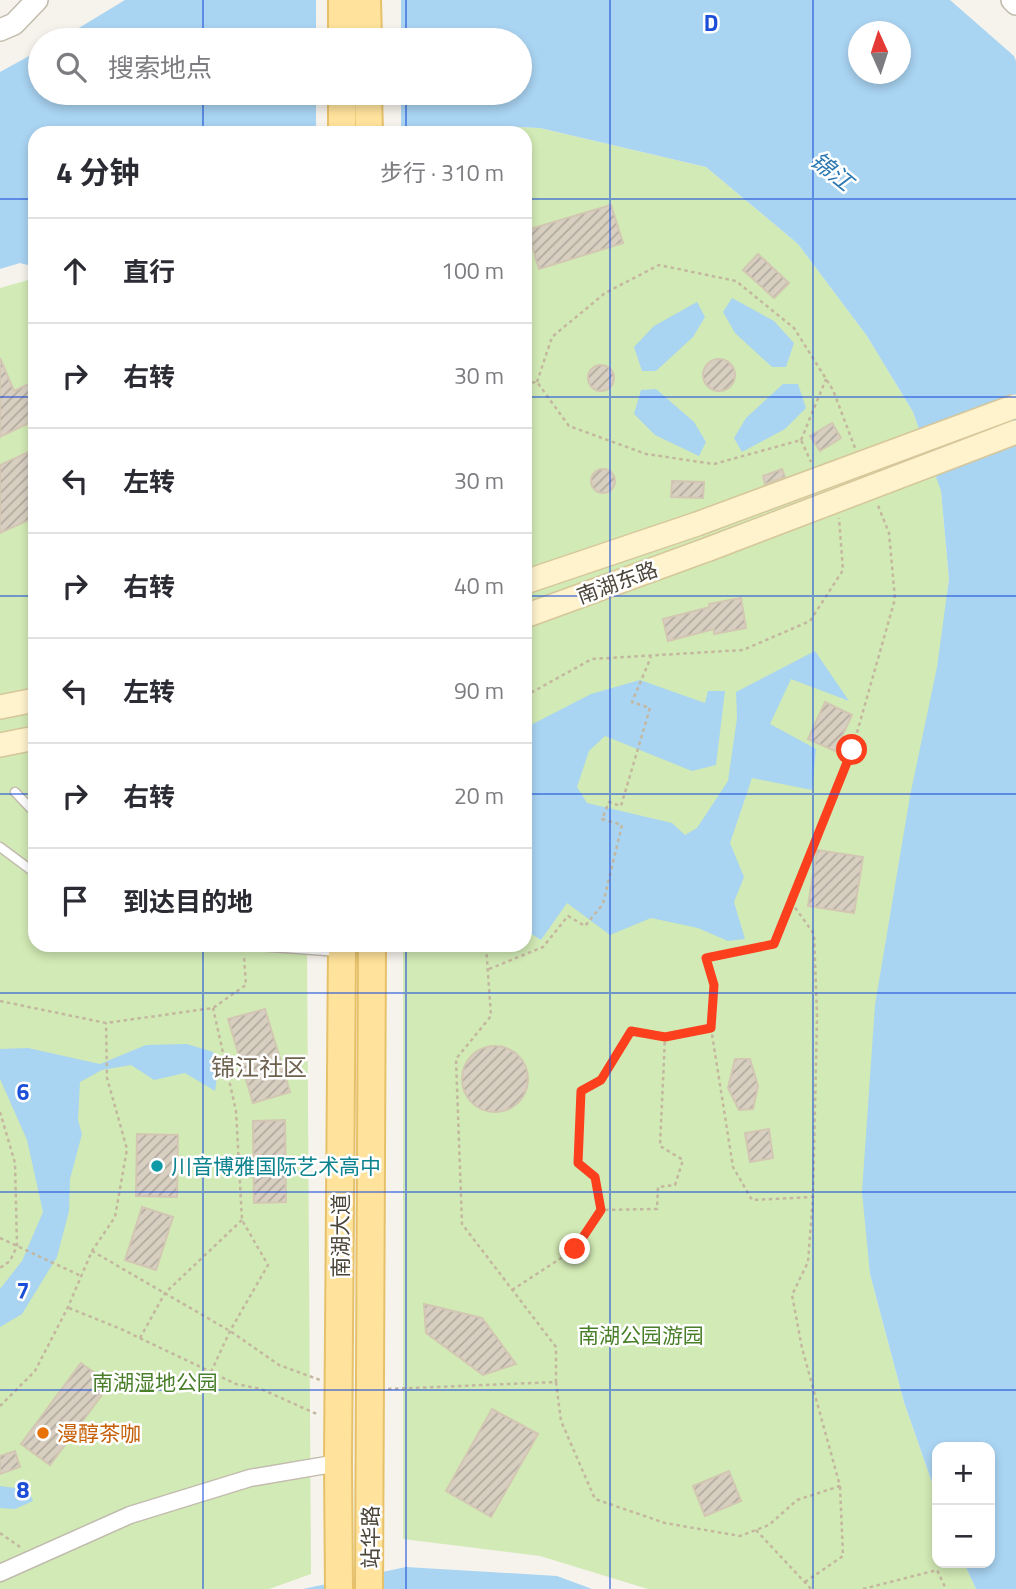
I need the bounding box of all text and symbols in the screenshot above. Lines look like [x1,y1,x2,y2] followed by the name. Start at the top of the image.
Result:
[704,5,718,40] text: D
[848,21,911,84] north arrow
[28,28,532,105] search box
[52,48,90,86] icon: search
[108,48,212,87] text: 搜索地点
[803,143,863,201] water label: 锦江
[56,149,139,195] text: 4 分钟
[380,155,504,190] text: 步行 · 310 m
[56,252,94,290] icon: ahead
[123,252,175,291] text: 直行
[441,253,504,288] text: 100 m
[56,357,94,395] icon: right
[123,357,175,396] text: 右转
[454,358,504,393] text: 30 m
[56,462,94,500] icon: left
[123,462,175,501] text: 左转
[454,463,504,498] text: 30 m
[572,553,662,611] street label: 南湖东路
[56,567,94,605] icon: right
[123,567,175,606] text: 右转
[454,568,504,603] text: 40 m
[56,672,94,710] icon: left
[123,672,175,711] text: 左转
[454,673,504,708] text: 90 m
[836,734,867,765] route start
[56,777,94,815] icon: right
[123,777,175,816] text: 右转
[454,778,504,813] text: 20 m
[56,882,94,920] icon: arrive
[123,882,253,921] text: 到达目的地
[211,1049,307,1085] district label: 锦江社区
[17,1074,30,1109] text: 6
[171,1150,381,1182] place label: 川音博雅国际艺术高中
[149,1158,165,1174] marker: 川音博雅国际艺术高中
[324,1194,356,1278] street label: 南湖大道
[559,1233,590,1264] route end
[17,1273,29,1308] text: 7
[578,1319,704,1351] park label: 南湖公园游园
[92,1366,218,1398] park label: 南湖湿地公园
[57,1417,141,1449] place label: 漫醇茶咖
[35,1425,51,1441] marker: 漫醇茶咖
[932,1442,995,1568] map controls
[932,1442,995,1505] button: +
[17,1472,30,1507] text: 8
[932,1505,995,1568] button: −
[354,1506,386,1569] street label: 站华路

